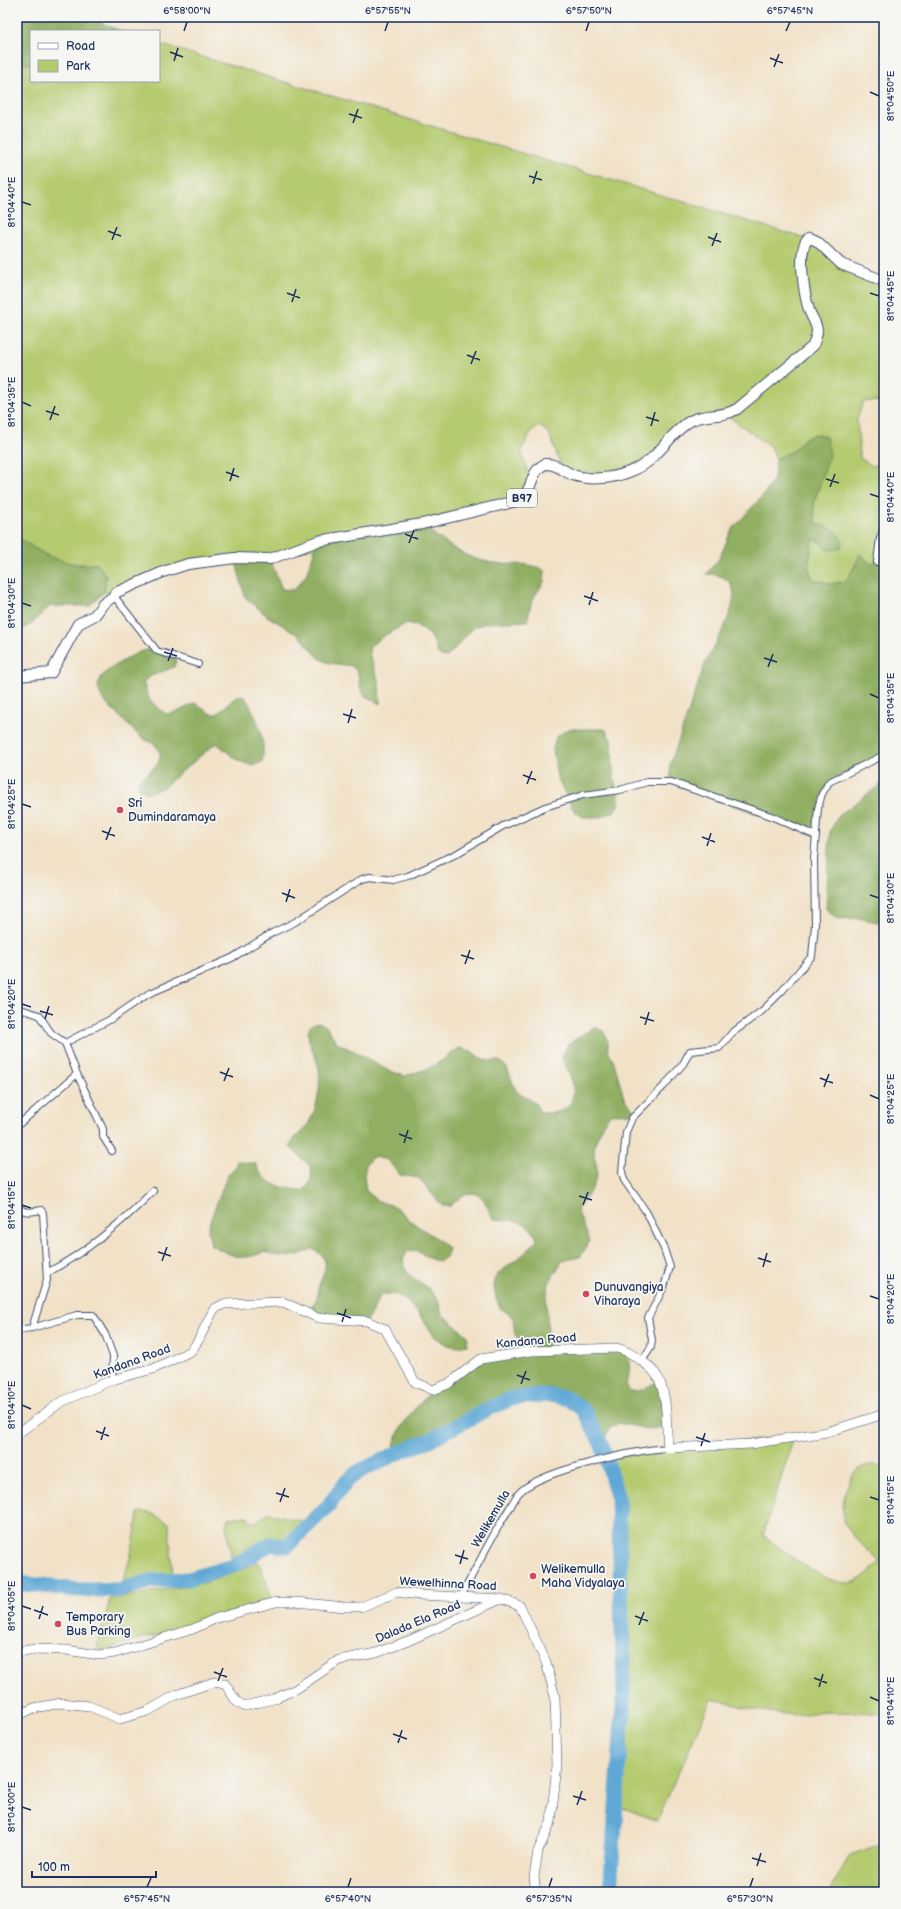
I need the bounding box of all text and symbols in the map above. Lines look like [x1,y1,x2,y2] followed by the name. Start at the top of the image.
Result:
[163,5,211,17] text: 6°58'00"N
[365,5,411,17] text: 6°57'55"N
[566,5,612,17] text: 6°57'50"N
[767,5,813,17] text: 6°57'45"N
[30,30,160,82] legend
[66,39,95,54] text: Road
[66,59,90,74] text: Park
[885,70,897,121] text: 81°04'50"E
[6,176,18,227] text: 81°04'40"E
[885,270,897,321] text: 81°04'45"E
[6,376,18,427] text: 81°04'35"E
[885,471,897,522] text: 81°04'40"E
[507,489,537,507] road number: B97
[6,577,18,628] text: 81°04'30"E
[885,672,897,723] text: 81°04'35"E
[6,778,18,829] text: 81°04'25"E
[128,796,216,825] place label: Sri Dumindaramaya
[115,805,125,815] marker: Sri Dumindaramaya
[885,872,897,923] text: 81°04'30"E
[6,978,18,1029] text: 81°04'20"E
[885,1073,897,1124] text: 81°04'25"E
[6,1180,18,1229] text: 81°04'15"E
[885,1273,897,1324] text: 81°04'20"E
[594,1280,664,1309] place label: Dunuvangiya Viharaya
[581,1289,591,1299] marker: Dunuvangiya Viharaya
[495,1330,577,1352] street label: Kandana Road
[92,1341,173,1383] street label: Kandana Road
[6,1380,18,1429] text: 81°04'10"E
[885,1475,897,1524] text: 81°04'15"E
[468,1487,514,1551] street label: Welikemulla
[541,1562,625,1591] place label: Welikemulla Maha Vidyalaya
[528,1571,538,1581] marker: Welikemulla Maha Vidyalaya
[399,1574,497,1594] street label: Wewelhinna Road
[6,1580,18,1631] text: 81°04'05"E
[373,1597,463,1647] street label: Dalada Ela Road
[66,1610,131,1639] place label: Temporary Bus Parking
[53,1619,63,1629] marker: Temporary Bus Parking
[885,1676,897,1725] text: 81°04'10"E
[6,1781,18,1832] text: 81°04'00"E
[32,1853,156,1879] scale bar
[38,1860,70,1875] text: 100 m
[124,1893,170,1905] text: 6°57'45"N
[325,1893,371,1905] text: 6°57'40"N
[526,1893,572,1905] text: 6°57'35"N
[727,1893,773,1905] text: 6°57'30"N

